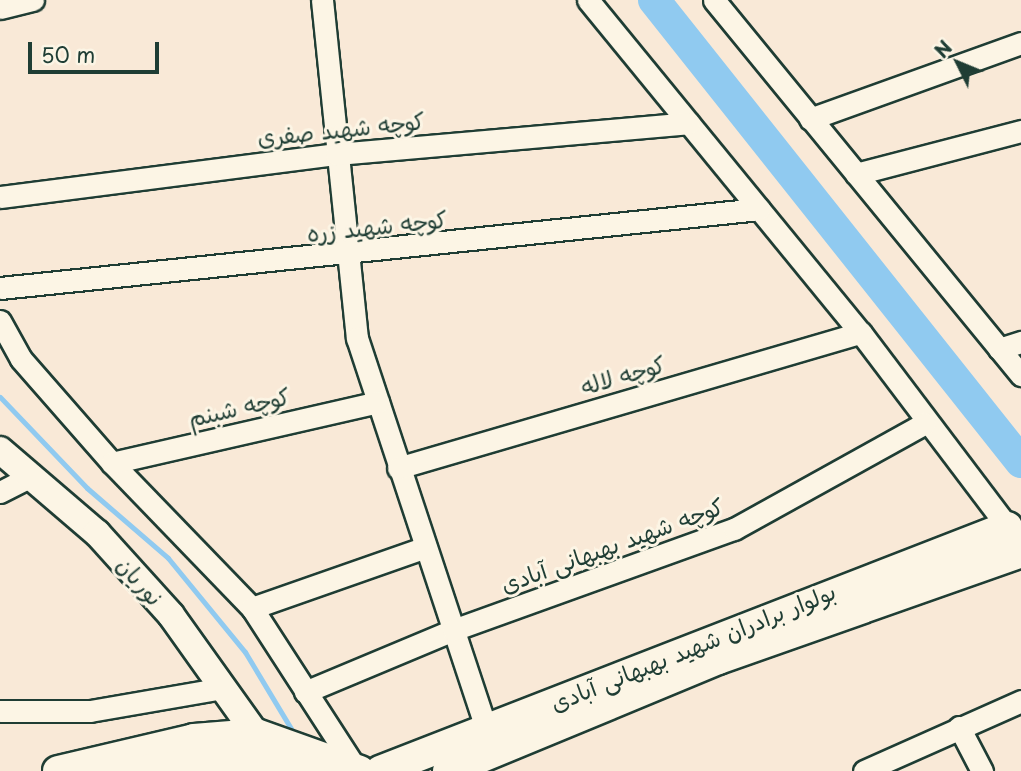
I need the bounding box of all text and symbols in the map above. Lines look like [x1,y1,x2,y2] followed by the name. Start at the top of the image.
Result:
[32,28,163,72] scale bar
[923,28,993,98] north arrow
[927,34,958,64] text: N
[41,38,95,70] text: 50 m
[256,106,426,152] street label: کوچه شهید صفری
[306,205,448,247] street label: کوچه شهید زره
[578,350,668,400] street label: کوچه لاله
[185,382,293,432] street label: کوچه شبنم
[497,492,727,598] street label: کوچه شهید بهبهانی آبادی
[111,551,169,611] street label: نوریان
[546,577,840,717] street label: بولوار برادران شهید بهبهانی آبادی

